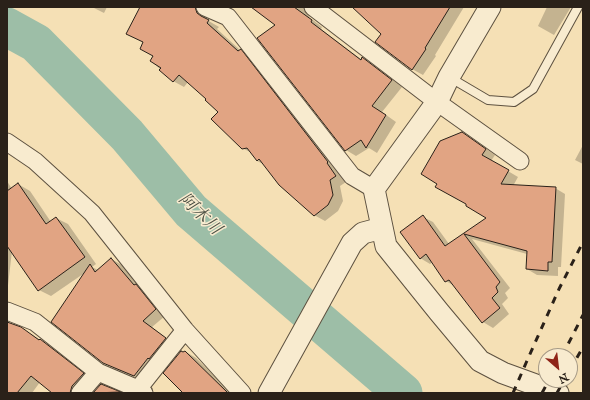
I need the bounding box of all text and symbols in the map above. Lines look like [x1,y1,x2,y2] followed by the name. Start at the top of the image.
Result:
[174,190,224,240] water label: 阿木川
[538,348,578,388] north arrow
[556,369,571,386] text: N

